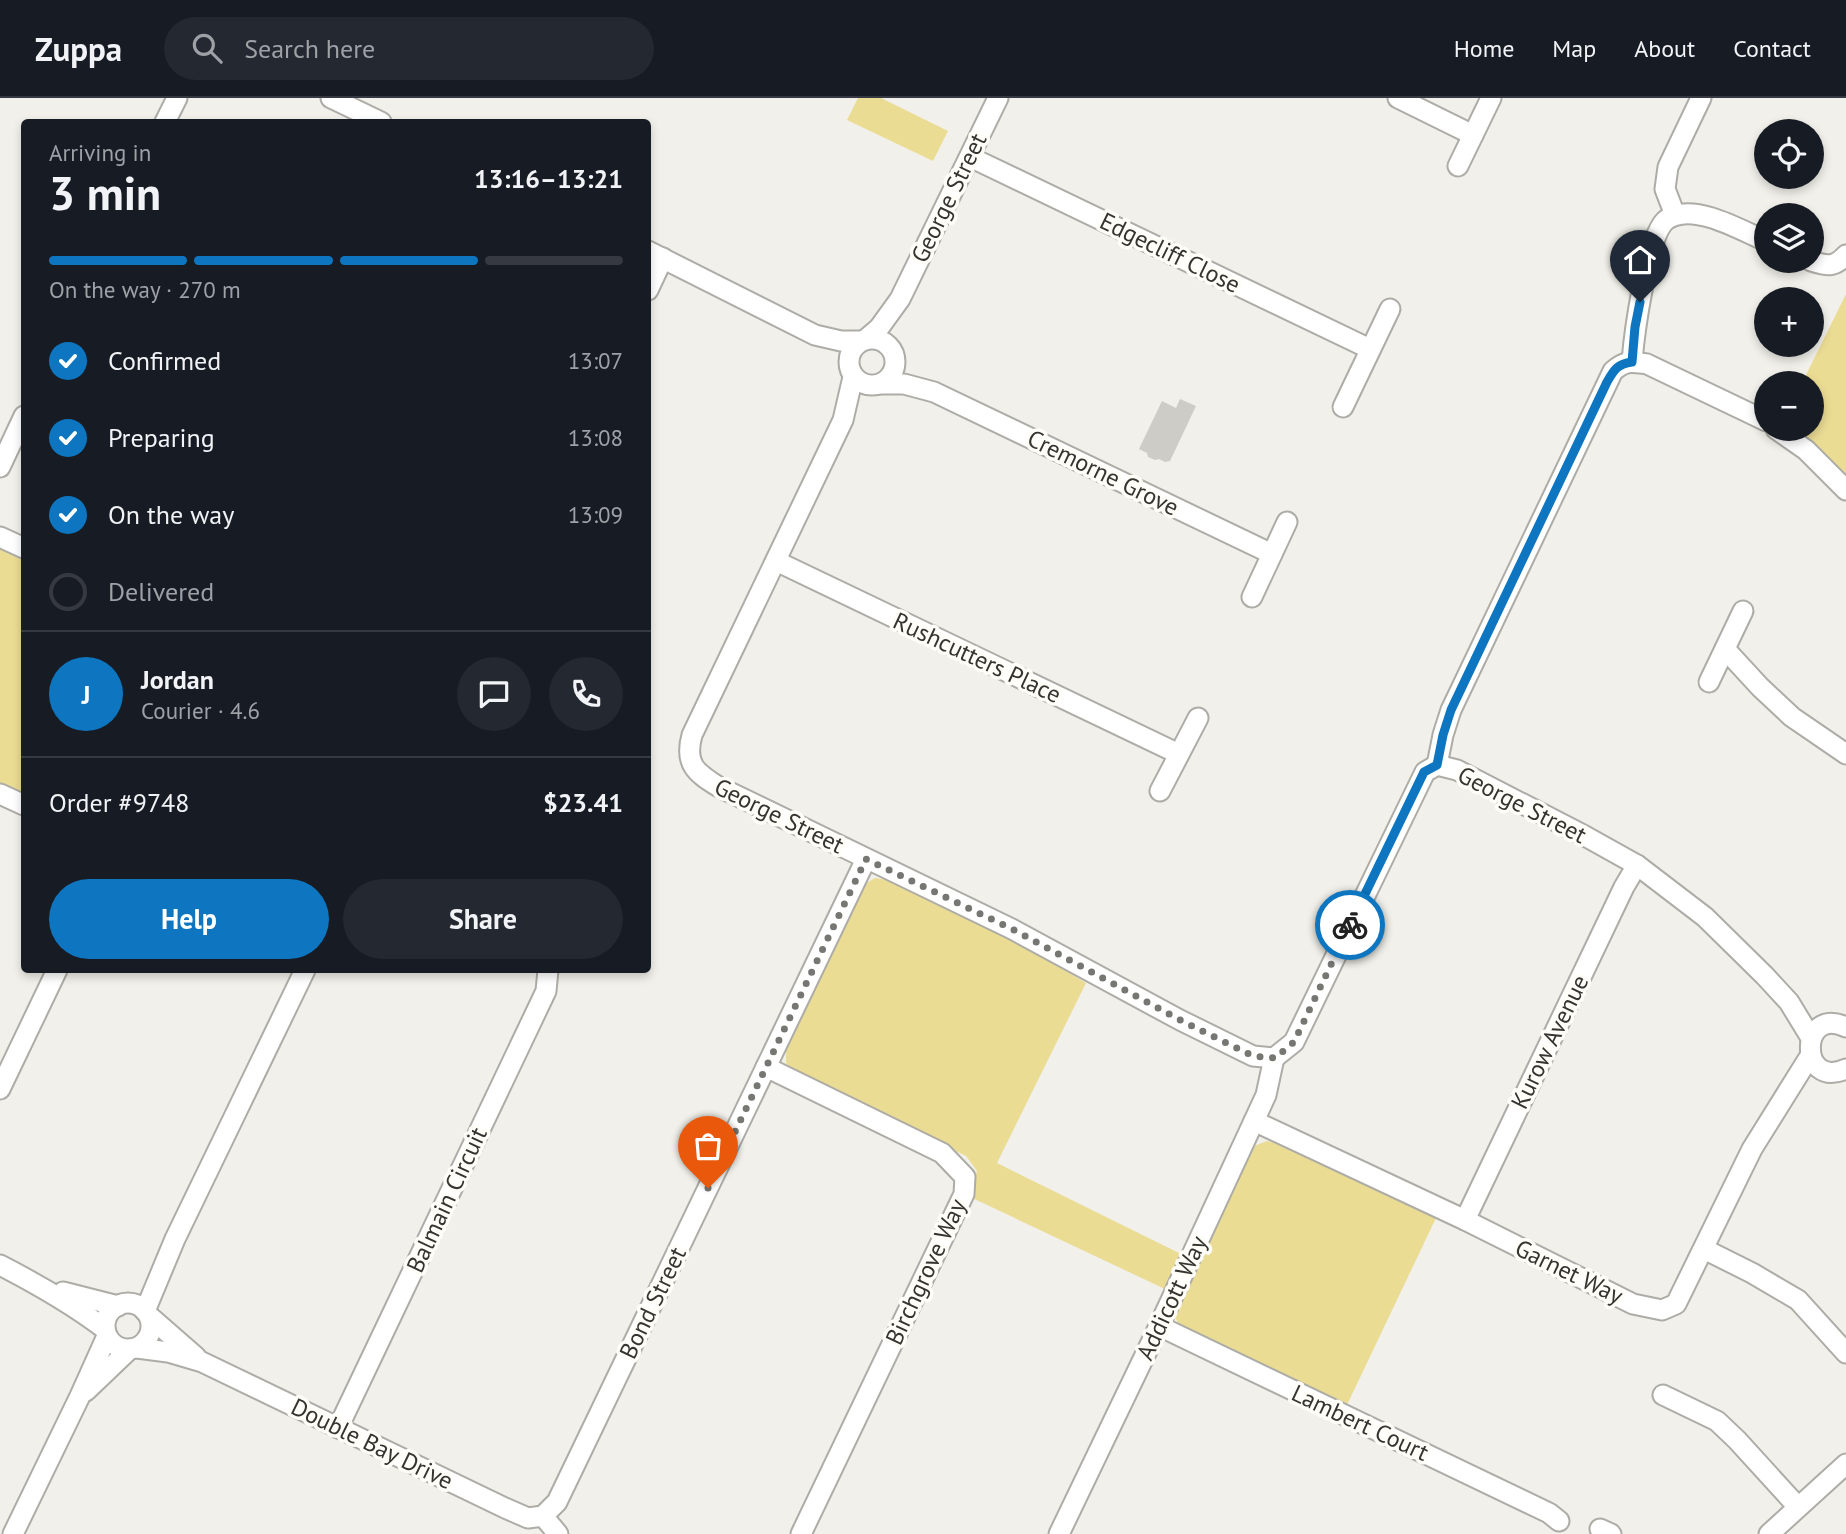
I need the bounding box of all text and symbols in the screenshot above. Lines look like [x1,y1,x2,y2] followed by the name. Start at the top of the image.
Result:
[164,17,654,80] search box
[35,27,122,70] text: Zuppa
[188,29,226,67] icon: search
[244,32,375,65] text: Search here
[1454,33,1514,64] text: Home
[1552,33,1596,64] text: Map
[1634,33,1695,64] text: About
[1733,33,1811,64] text: Contact
[1754,119,1824,441] map controls
[1754,119,1824,189] button: locate
[904,128,993,268] street label: George Street
[49,138,151,167] text: Arriving in
[474,162,623,195] text: 13:16–13:21
[49,163,161,223] text: 3 min
[1754,203,1824,273] button: layers
[1095,205,1246,300] street label: Edgecliff Close
[1610,230,1670,302] pin
[1621,241,1659,279] icon: home
[49,275,241,304] text: On the way · 270 m
[1754,287,1824,357] button: +
[49,342,87,380] icon: check
[108,344,221,377] text: Confirmed
[568,346,623,375] text: 13:07
[1754,371,1824,441] button: −
[49,419,87,457] icon: check
[108,421,215,454] text: Preparing
[1022,422,1184,523] street label: Cremorne Grove
[568,423,623,452] text: 13:08
[49,496,87,534] icon: check
[108,498,234,531] text: On the way
[568,500,623,529] text: 13:09
[108,575,214,608] text: Delivered
[888,605,1066,710] street label: Rushcutters Place
[457,657,531,731] button: chat
[549,657,623,731] button: phone
[141,663,214,696] text: Jordan
[82,678,90,711] text: J
[141,696,260,725] text: Courier · 4.6
[1453,759,1592,850] street label: George Street
[709,771,849,860] street label: George Street
[49,786,189,819] text: Order #9748
[543,786,623,819] text: $23.41
[49,879,329,959] button: Help
[343,879,623,959] button: Share
[1315,890,1385,960] courier
[1331,906,1369,944] icon: bike
[1504,970,1595,1114] street label: Kurow Avenue
[678,1116,738,1188] pin
[399,1122,494,1277] street label: Balmain Circuit
[689,1127,727,1165] icon: bag
[878,1194,973,1350] street label: Birchgrove Way
[1129,1231,1214,1365] street label: Addicott Way
[1510,1232,1628,1311] street label: Garnet Way
[612,1242,693,1364] street label: Bond Street
[1287,1377,1434,1468] street label: Lambert Court
[286,1391,458,1496] street label: Double Bay Drive

